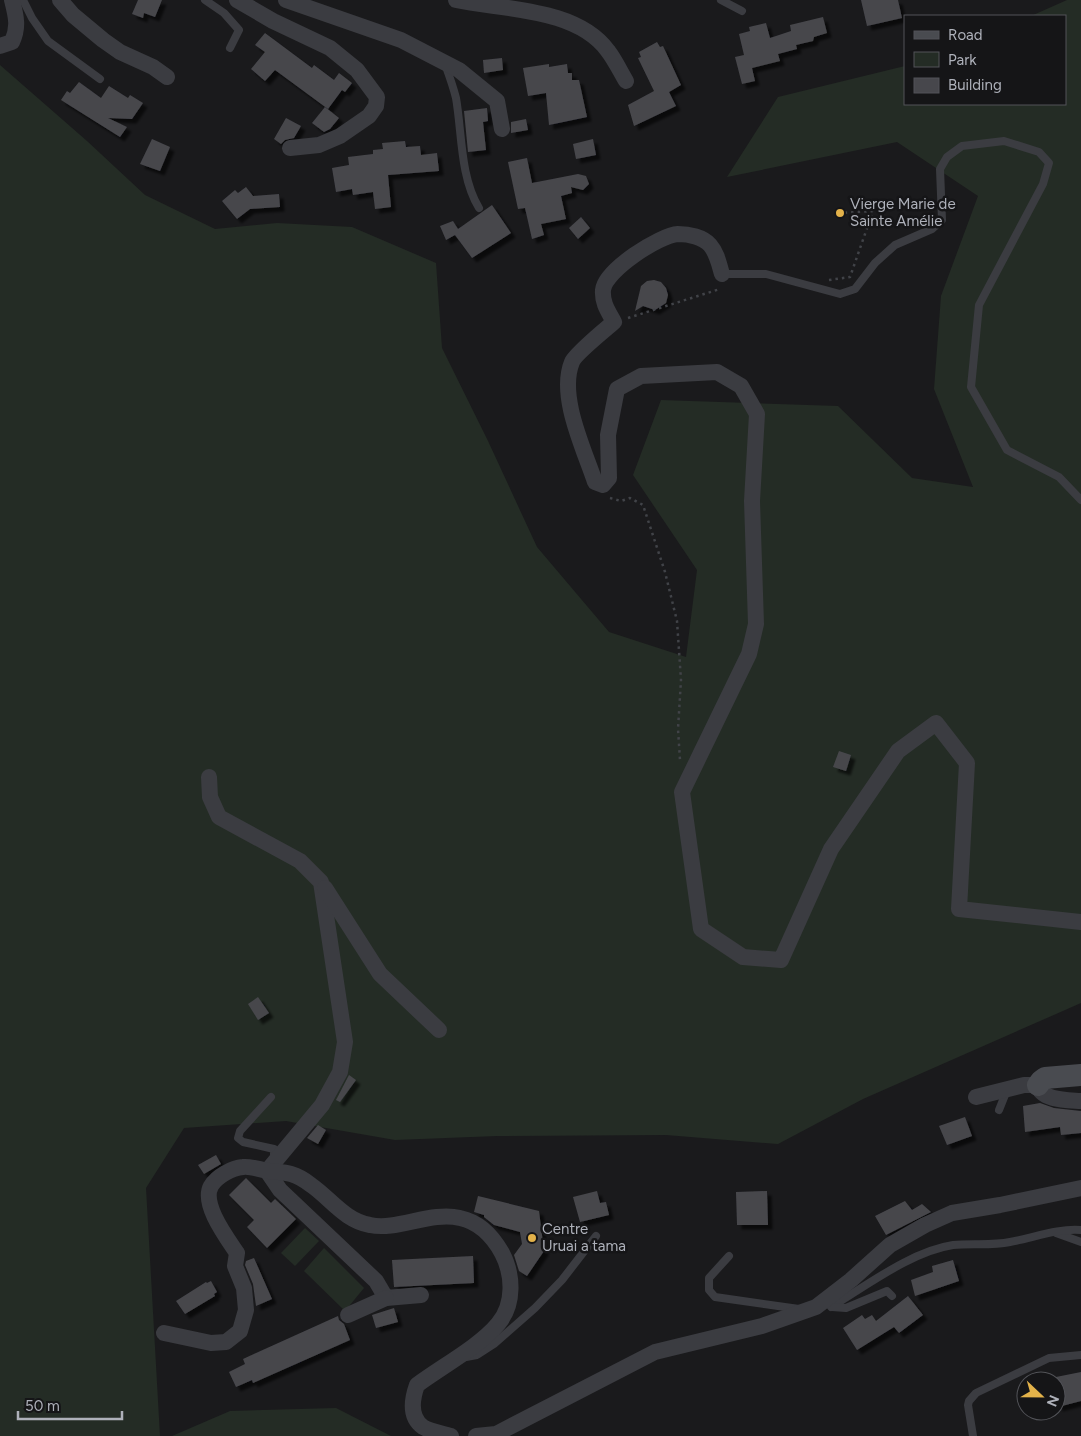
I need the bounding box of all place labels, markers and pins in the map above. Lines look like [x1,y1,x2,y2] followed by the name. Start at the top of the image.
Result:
[850,195,956,230] place label: Vierge Marie de Sainte Amélie
[834,207,846,219] marker: Vierge Marie de Sainte Amélie
[542,1220,626,1255] place label: Centre Uruai a tama
[526,1232,538,1244] marker: Centre Uruai a tama

